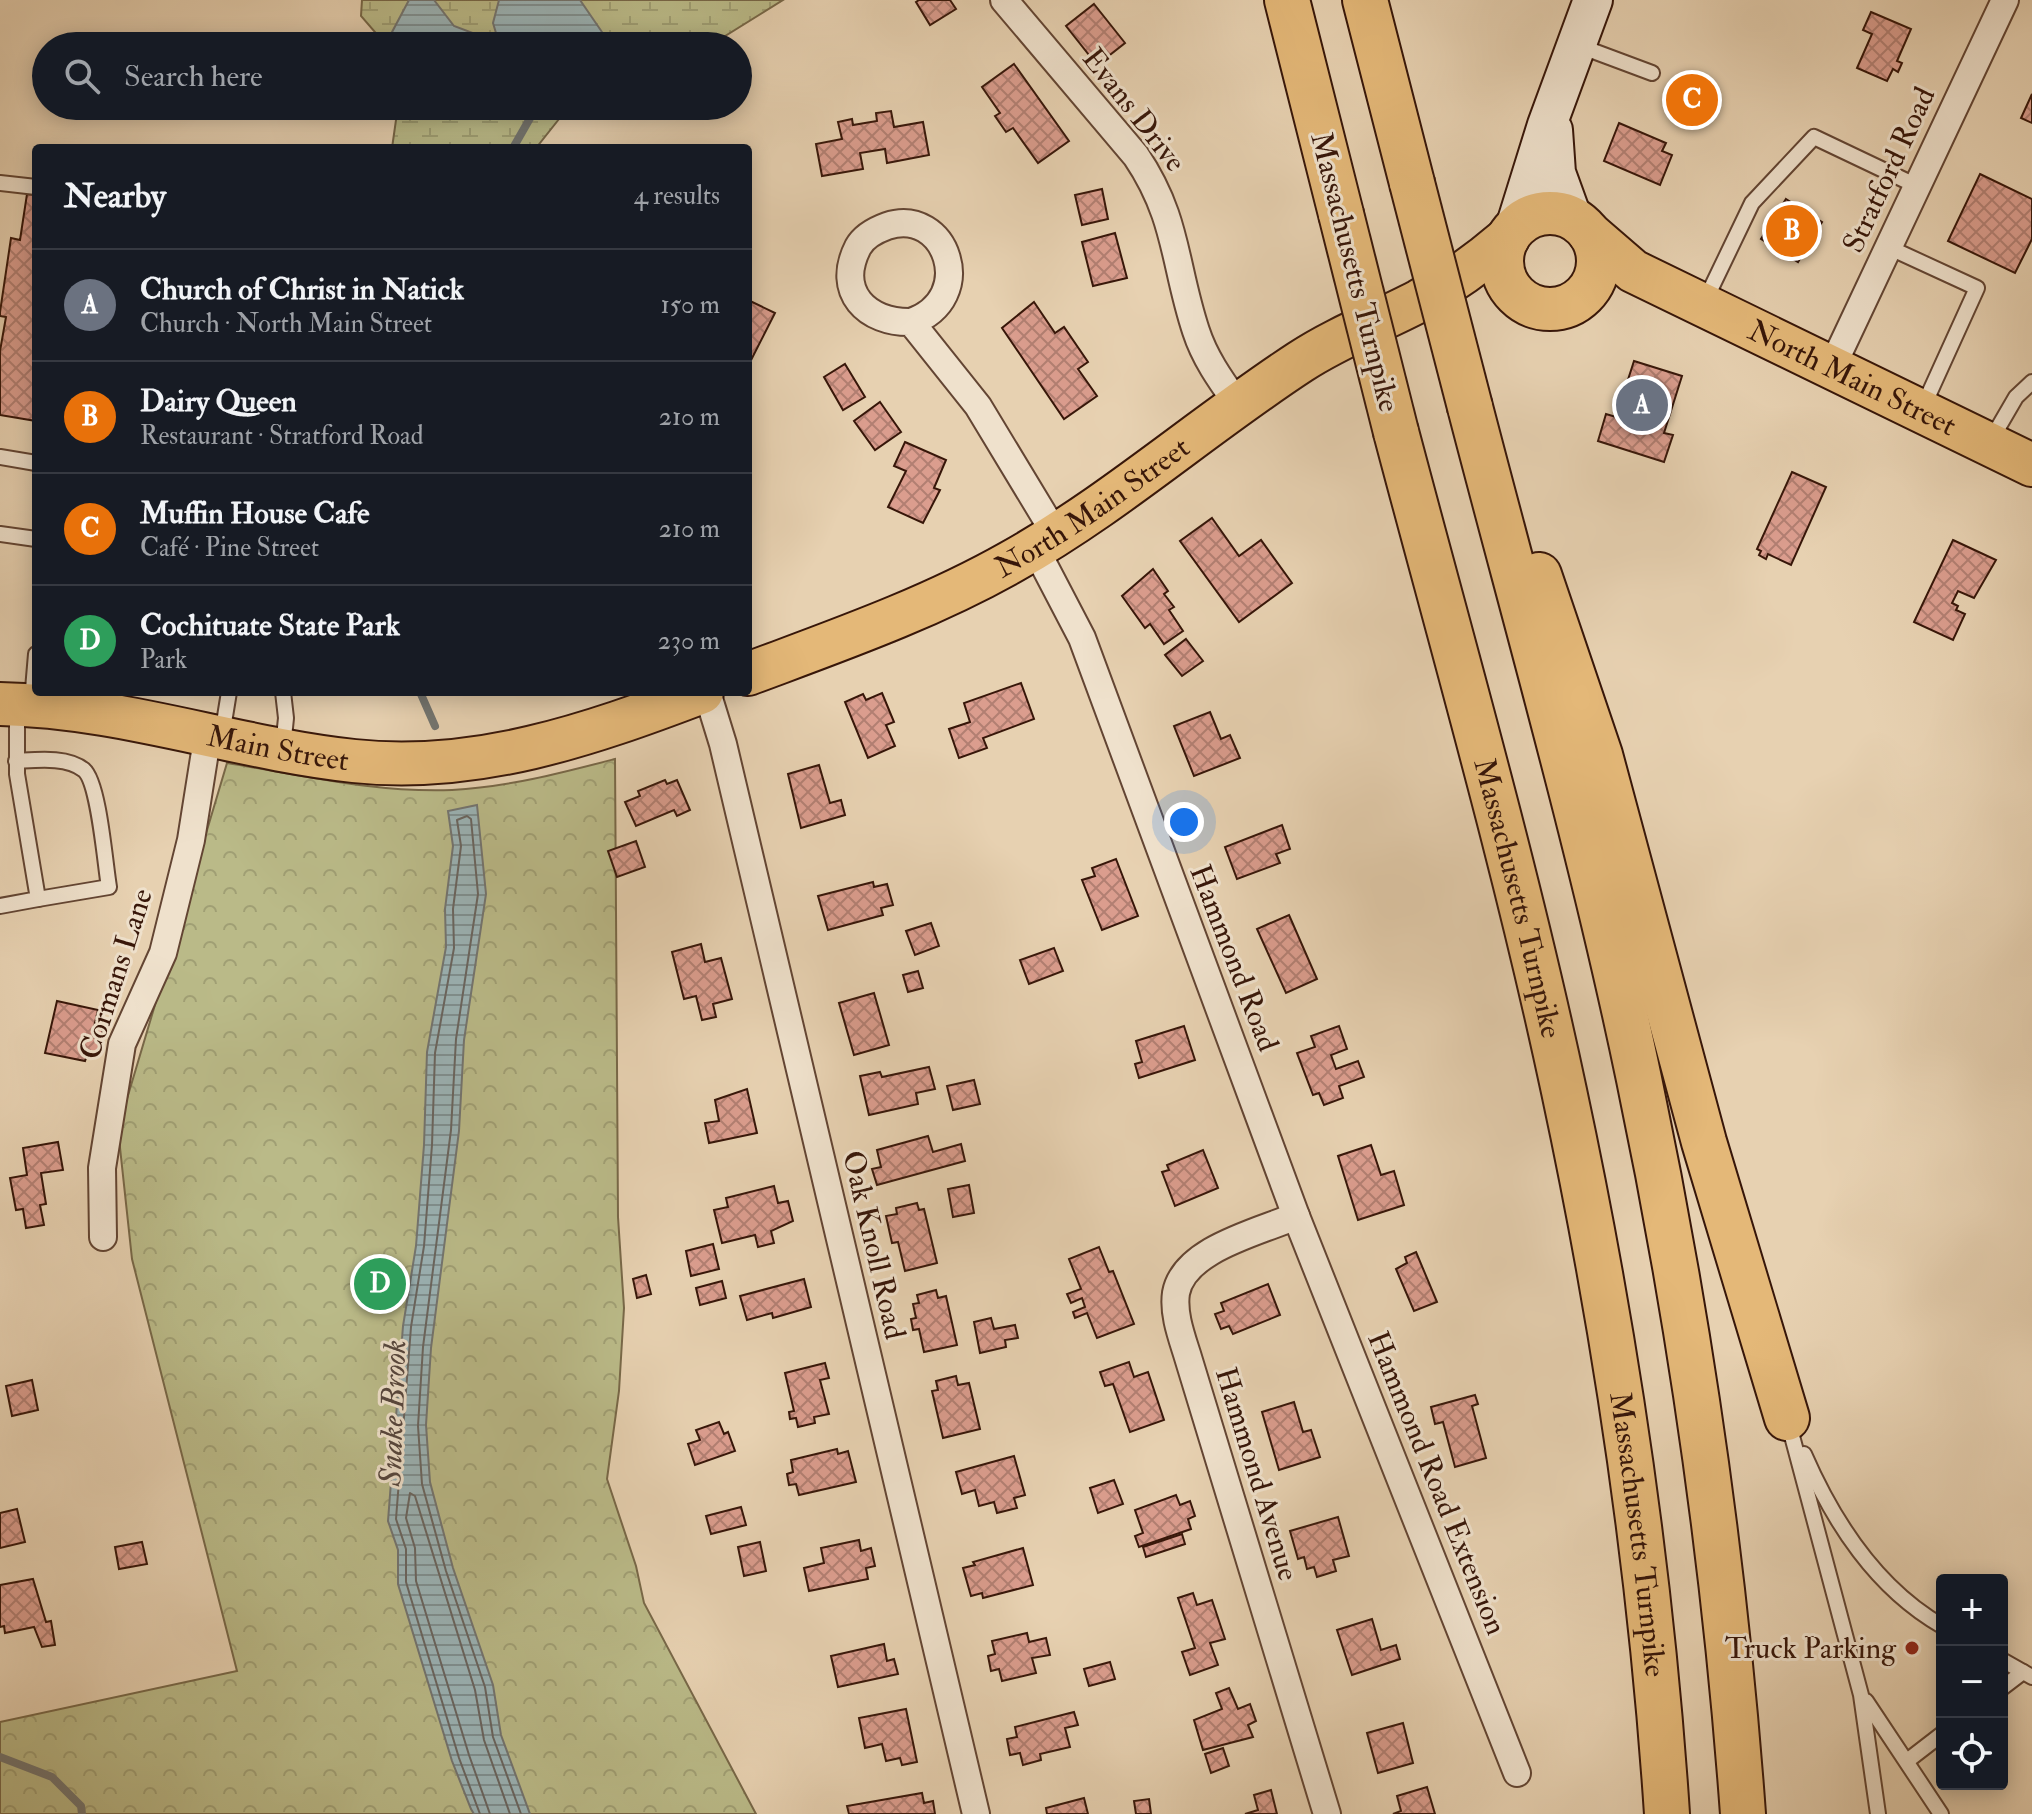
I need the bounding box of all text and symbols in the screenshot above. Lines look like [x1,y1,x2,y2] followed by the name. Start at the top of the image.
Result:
[32,32,752,120] search box
[1074,41,1194,179] street label: Evans Drive
[60,54,104,98] icon: search
[124,58,263,95] text: Search here
[1666,70,1718,130] pin: C
[1835,81,1944,259] street label: Stratford Road
[1302,128,1408,416] street label: Massachusetts Turnpike
[64,175,166,218] text: Nearby
[634,180,720,212] text: 4 results
[1766,201,1818,261] pin: B
[140,271,464,308] text: Church of Christ in Natick
[82,289,98,321] text: A
[661,289,720,321] text: 150 m
[140,308,432,340] text: Church · North Main Street
[1742,311,1963,444] street label: North Main Street
[1616,375,1668,435] pin: A
[140,383,297,420] text: Dairy Queen
[81,401,99,433] text: B
[659,401,720,433] text: 210 m
[140,420,424,452] text: Restaurant · Stratford Road
[988,428,1197,586] street label: North Main Street
[140,495,370,532] text: Muffin House Cafe
[80,513,100,545] text: C
[659,513,720,545] text: 210 m
[140,532,319,564] text: Café · Pine Street
[140,607,400,644] text: Cochituate State Park
[79,625,101,657] text: D
[658,625,720,657] text: 230 m
[140,644,187,676] text: Park
[204,717,351,779] street label: Main Street
[1466,754,1570,1042] street label: Massachusetts Turnpike
[1164,802,1204,842] your location
[1181,859,1287,1057] street label: Hammond Road
[71,884,161,1064] street label: Cormans Lane
[834,1147,914,1343] street label: Oak Knoll Road
[354,1254,406,1314] pin: D
[1359,1326,1515,1640] street label: Hammond Road Extension
[370,1339,416,1488] water label: Snake Brook
[1207,1363,1307,1585] street label: Hammond Avenue
[1602,1389,1674,1679] street label: Massachusetts Turnpike
[1936,1574,2008,1790] map controls
[1936,1574,2008,1646] button: +
[1725,1630,1897,1667] place label: Truck Parking
[1903,1639,1921,1657] marker: Truck Parking
[1936,1646,2008,1718] button: −
[1936,1718,2008,1790] button: locate

